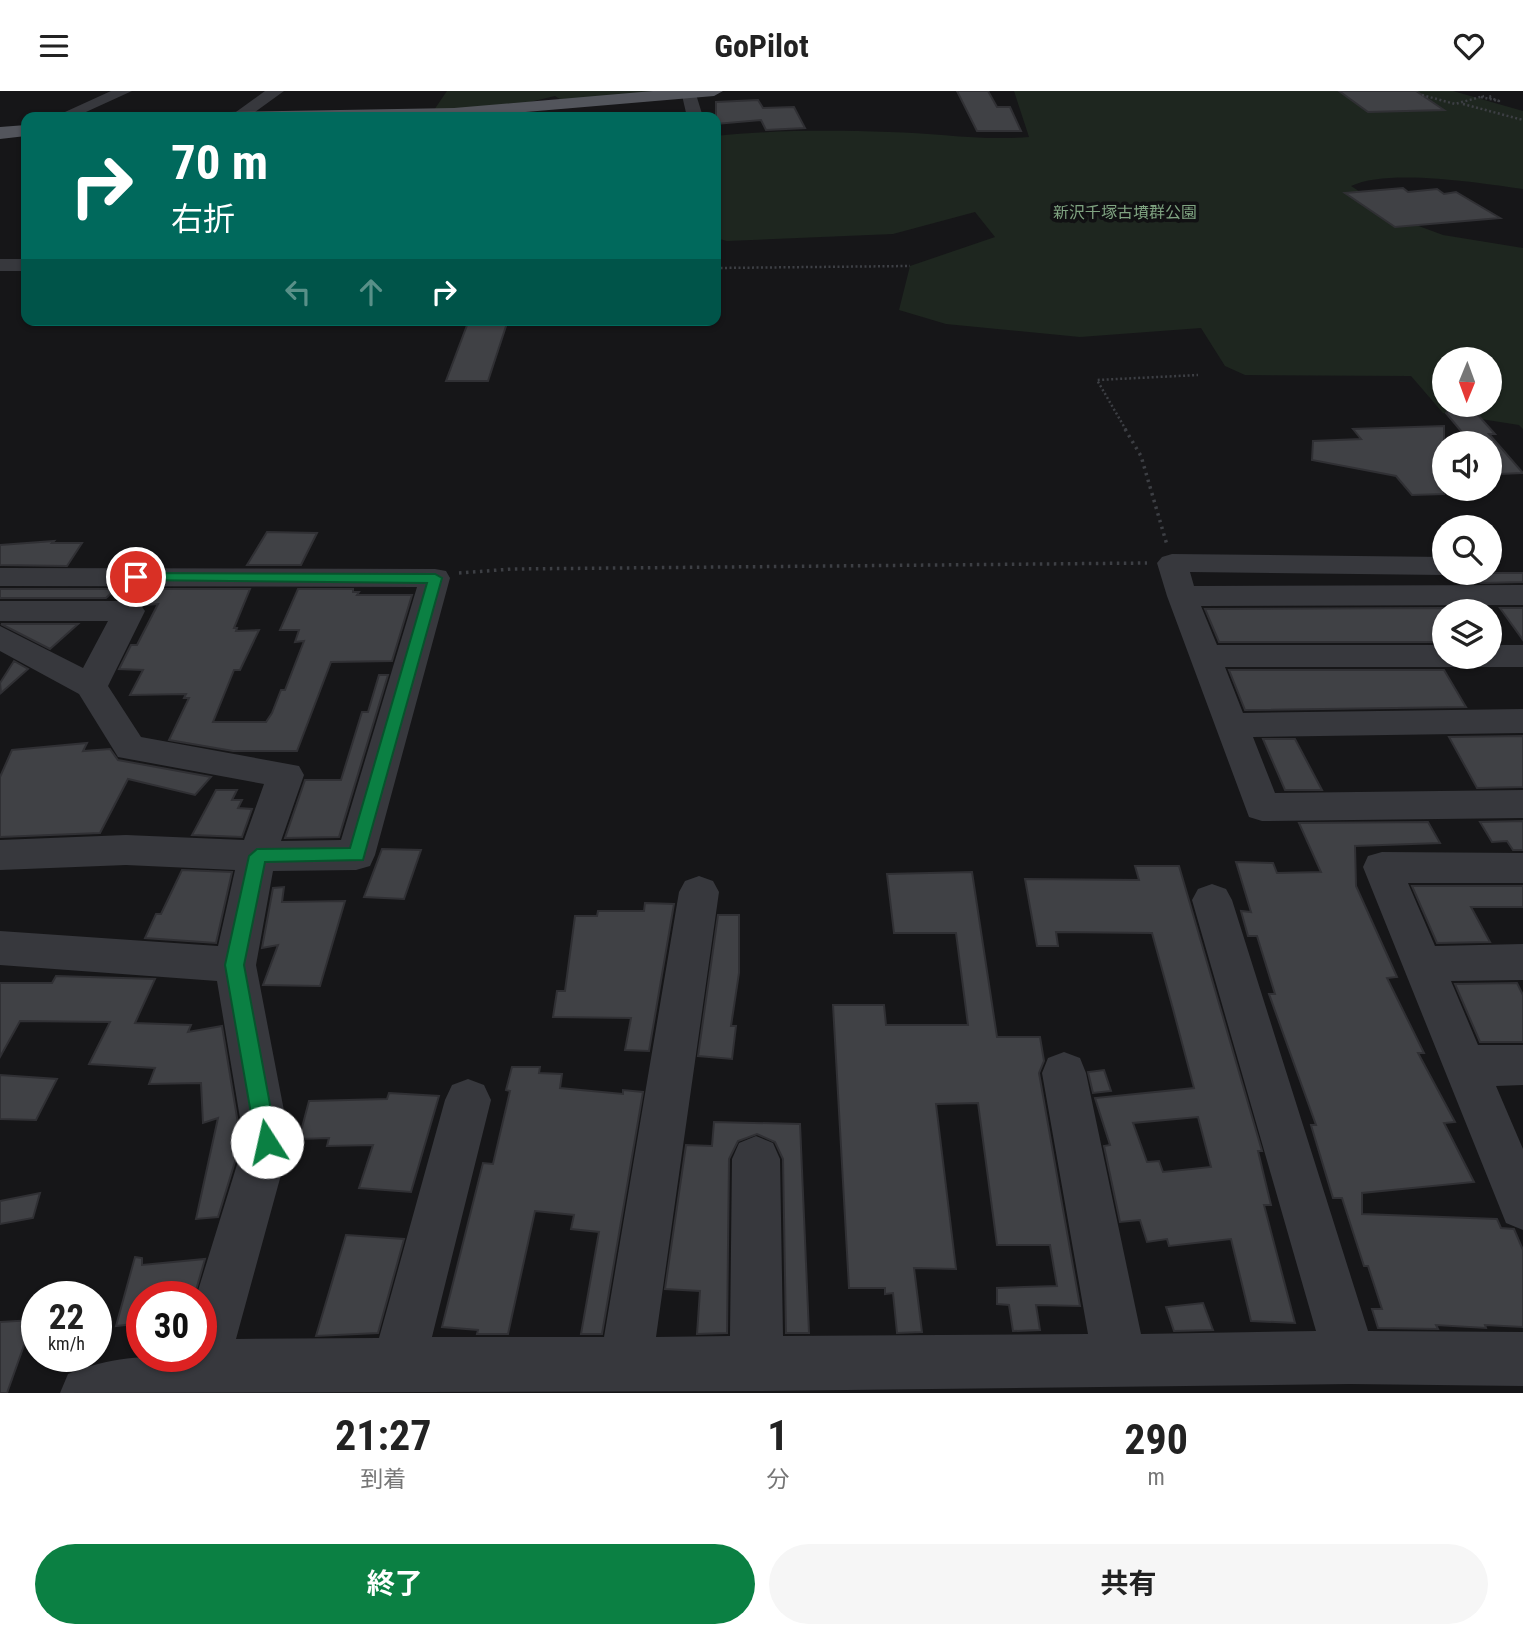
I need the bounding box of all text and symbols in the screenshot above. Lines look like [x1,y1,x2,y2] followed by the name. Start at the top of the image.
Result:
[35,27,73,65] icon: menu
[714,27,809,65] text: GoPilot
[1450,27,1488,65] icon: heart
[171,134,268,191] text: 70 m
[56,140,147,231] icon: right
[171,200,235,238] text: 右折
[1053,203,1197,222] park label: 新沢千塚古墳群公園
[279,273,317,311] icon: left
[352,273,390,311] icon: ahead
[425,273,463,311] icon: right
[1432,347,1502,417] north arrow
[1432,347,1502,669] map controls
[1432,431,1502,501] button: sound
[1432,515,1502,585] button: search
[106,547,166,607] pin
[117,558,155,596] icon: arrive
[1432,599,1502,669] button: layers
[230,1105,304,1179] position arrow
[126,1281,217,1372] speed limit sign: 30
[49,1297,84,1338] text: 22
[48,1333,85,1354] text: km/h
[335,1411,431,1460] text: 21:27
[767,1411,788,1460] text: 1
[1124,1415,1188,1464] text: 290
[1147,1464,1165,1491] text: m
[360,1466,406,1493] text: 到着
[766,1466,789,1493] text: 分
[35,1544,755,1624] button: 終了
[769,1544,1488,1624] button: 共有

